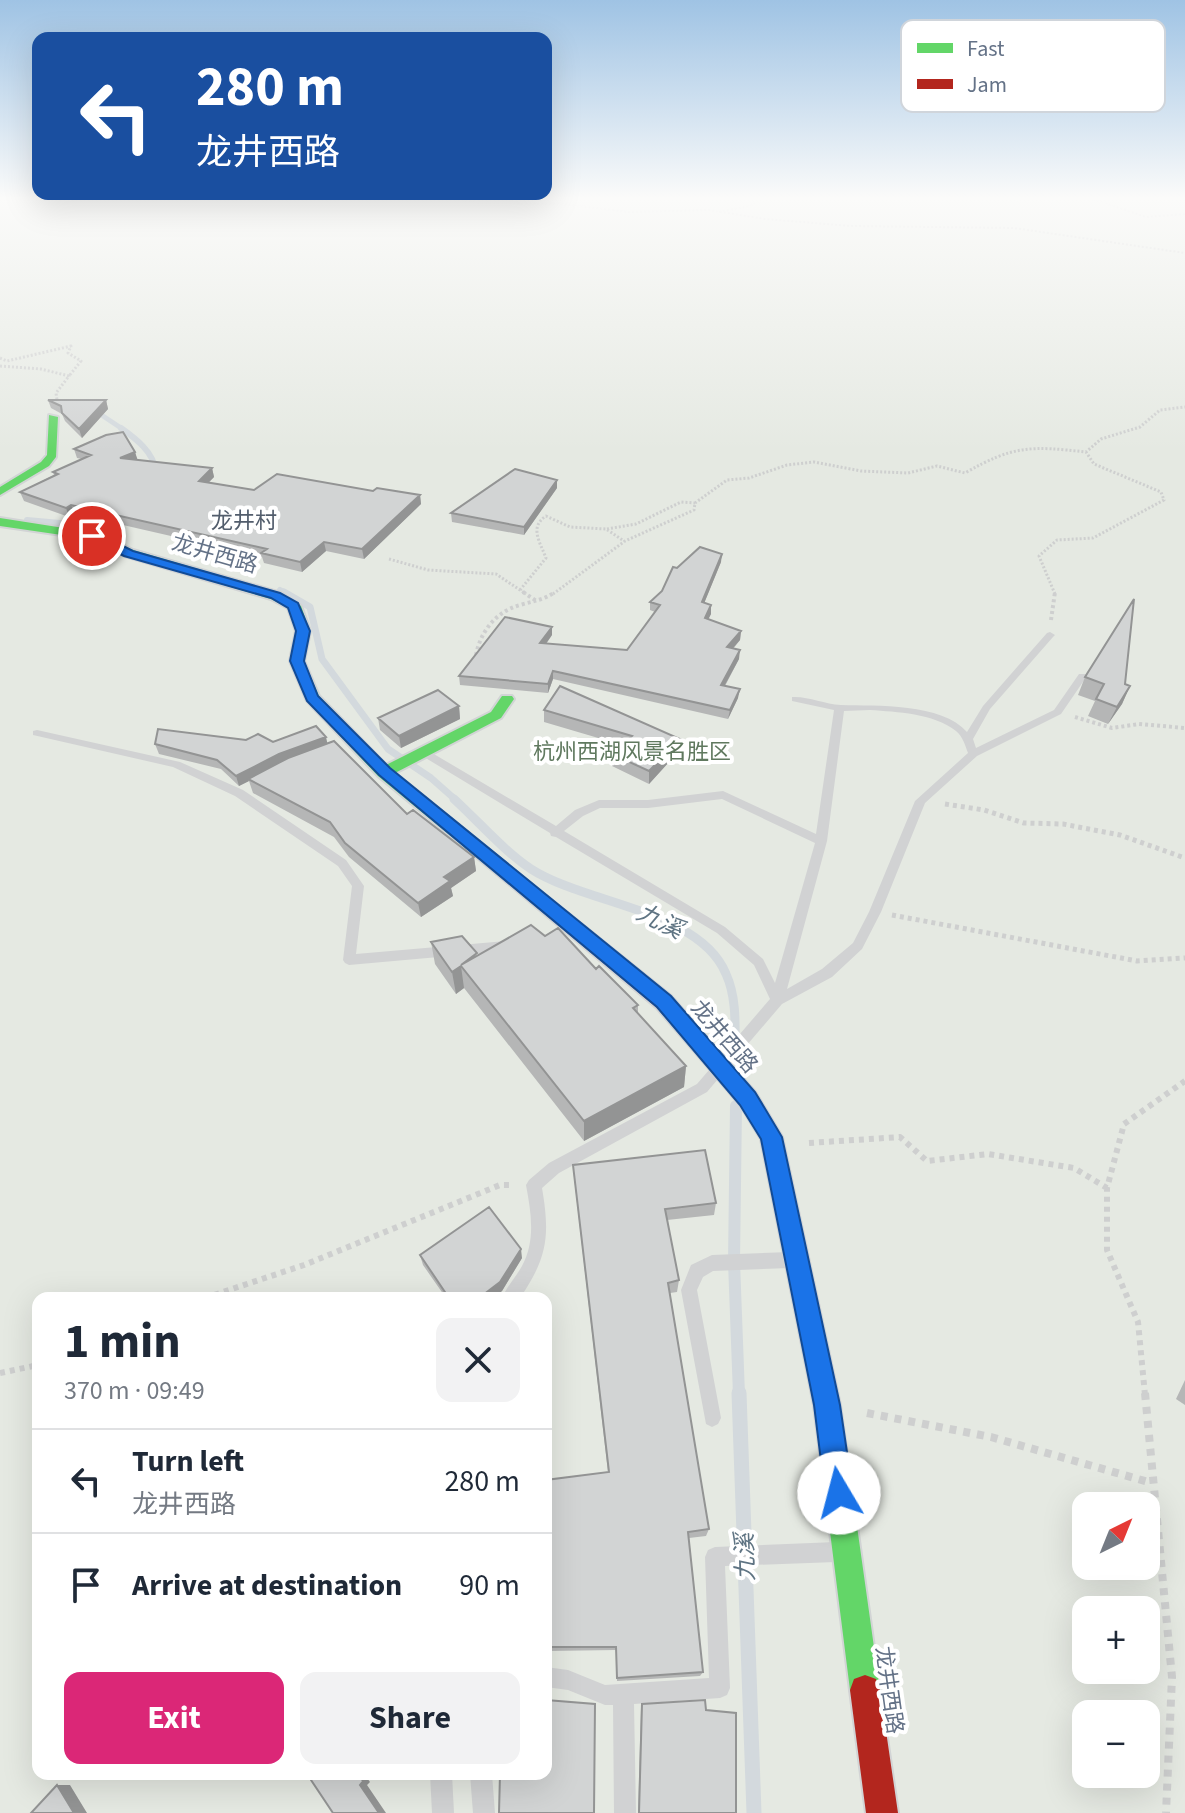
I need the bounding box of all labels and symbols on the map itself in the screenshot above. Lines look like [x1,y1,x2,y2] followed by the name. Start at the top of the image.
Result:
[901,20,1165,112] legend
[967,33,1005,65] text: Fast
[967,69,1007,101] text: Jam
[58,502,126,570] pin
[211,505,277,537] district label: 龙井村
[168,526,261,581] street label: 龙井西路
[533,736,731,768] park label: 杭州西湖风景名胜区
[631,895,692,949] water label: 九溪
[683,993,765,1080] street label: 龙井西路
[797,1451,881,1535] position arrow
[1072,1492,1160,1580] north arrow
[727,1529,764,1582] water label: 九溪
[867,1644,911,1736] street label: 龙井西路

